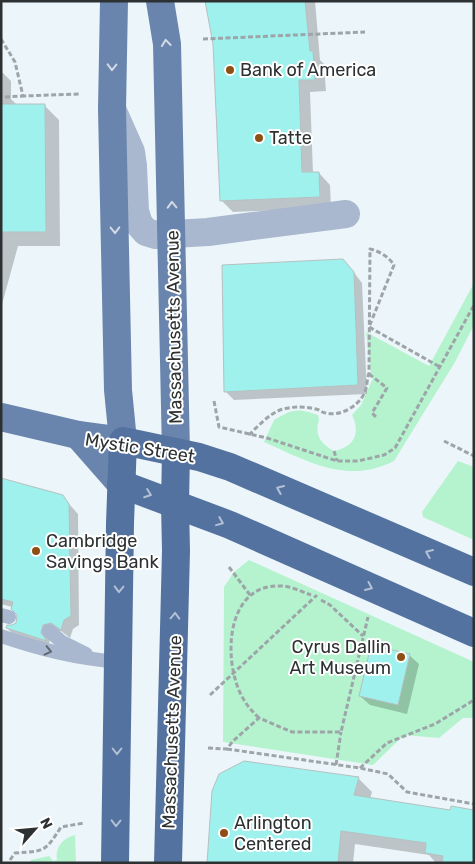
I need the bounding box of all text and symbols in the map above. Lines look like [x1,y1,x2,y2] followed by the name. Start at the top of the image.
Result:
[161,39,172,47] one-way arrow
[240,59,376,81] place label: Bank of America
[107,64,117,72] one-way arrow
[224,64,236,76] marker: Bank of America
[269,127,312,149] place label: Tatte
[253,132,265,144] marker: Tatte
[166,201,177,209] one-way arrow
[110,226,120,234] one-way arrow
[161,230,187,424] street label: Massachusetts Avenue
[84,428,196,468] street label: Mystic Street
[276,484,284,494] one-way arrow
[143,488,152,498] one-way arrow
[215,515,224,526] one-way arrow
[46,530,159,573] place label: Cambridge Savings Bank
[30,545,42,557] marker: Cambridge Savings Bank
[425,548,434,559] one-way arrow
[364,581,373,591] one-way arrow
[114,586,124,593] one-way arrow
[169,612,180,620] one-way arrow
[158,635,186,829] street label: Massachusetts Avenue
[289,636,391,679] place label: Cyrus Dallin Art Museum
[43,645,52,656] one-way arrow
[395,651,407,663] marker: Cyrus Dallin Art Museum
[112,748,122,756] one-way arrow
[10,804,60,854] north arrow
[234,812,312,855] place label: Arlington Centered
[36,815,56,832] text: N
[111,820,121,827] one-way arrow
[218,827,230,839] marker: Arlington Centered

